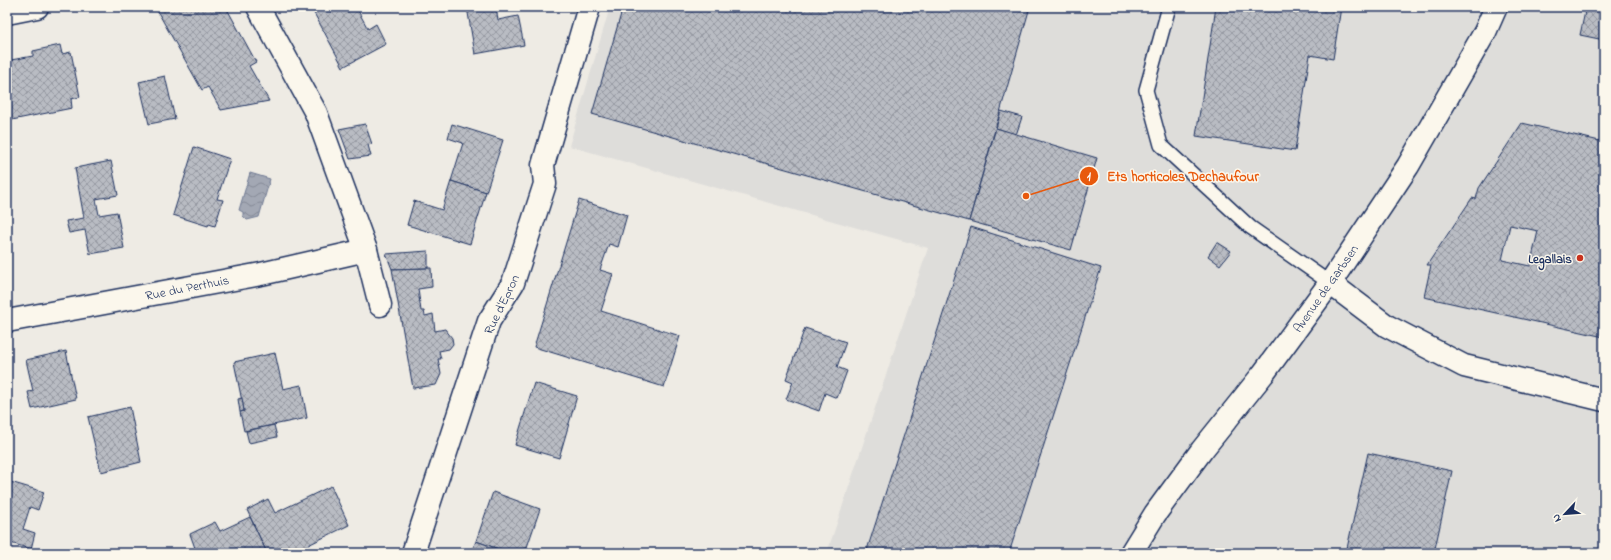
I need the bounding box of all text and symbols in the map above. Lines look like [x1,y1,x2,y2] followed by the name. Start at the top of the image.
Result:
[1079,163,1267,189] callout: Ets horticoles Dechaufour
[1107,167,1260,188] text: Ets horticoles Dechaufour
[1087,168,1091,186] text: 1
[1289,241,1364,337] street label: Avenue de Garbsen
[1528,250,1572,271] place label: Legallais
[1575,253,1585,263] marker: Legallais
[144,271,231,306] street label: Rue du Perthuis
[480,272,525,338] street label: Rue d'Epron
[1545,494,1585,534] north arrow
[1548,511,1566,525] text: N

